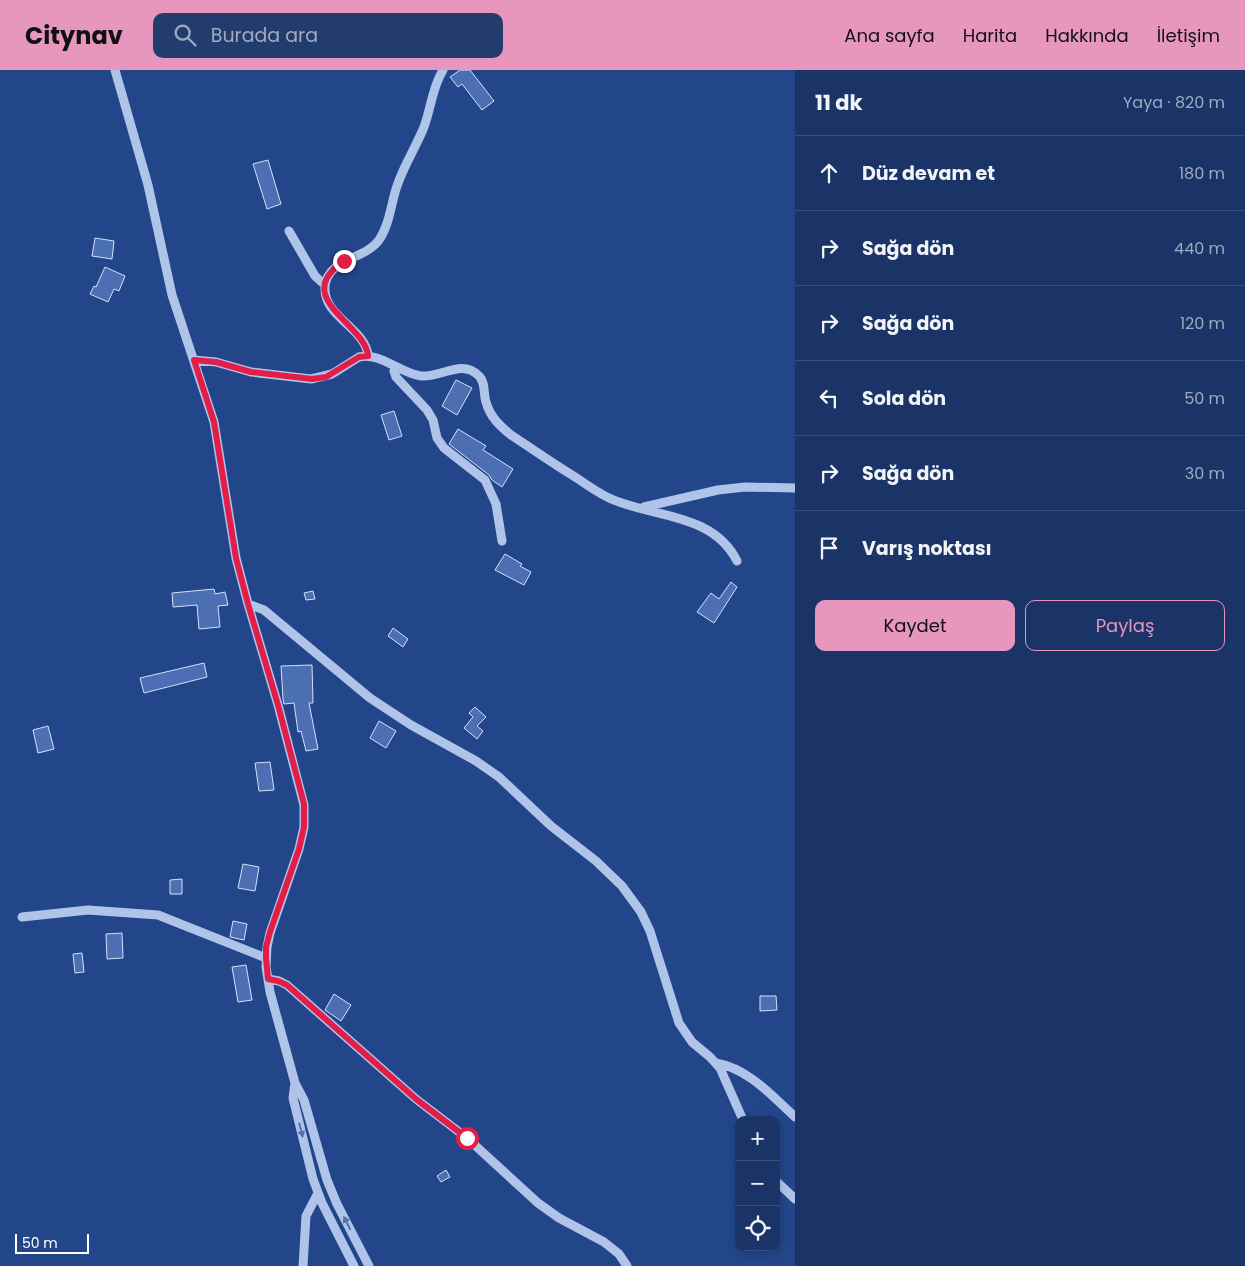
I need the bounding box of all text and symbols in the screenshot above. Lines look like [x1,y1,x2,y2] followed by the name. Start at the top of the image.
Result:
[153,13,503,58] search box
[25,19,123,52] text: Citynav
[171,21,199,49] icon: search
[211,22,318,49] text: Burada ara
[844,23,935,48] text: Ana sayfa
[963,23,1017,48] text: Harita
[1045,23,1129,48] text: Hakkında
[1157,23,1220,48] text: İletişim
[815,88,862,117] text: 11 dk
[1123,91,1225,114] text: Yaya · 820 m
[815,159,843,187] icon: ahead
[862,160,995,187] text: Düz devam et
[1179,162,1225,185] text: 180 m
[815,234,843,262] icon: right
[862,235,954,262] text: Sağa dön
[1174,237,1225,260] text: 440 m
[333,250,356,273] route end
[815,309,843,337] icon: right
[862,310,954,337] text: Sağa dön
[1180,312,1225,335] text: 120 m
[815,384,843,412] icon: left
[862,385,946,412] text: Sola dön
[1184,387,1225,410] text: 50 m
[815,459,843,487] icon: right
[862,460,954,487] text: Sağa dön
[1185,462,1225,485] text: 30 m
[815,534,843,562] icon: arrive
[862,535,992,562] text: Varış noktası
[815,600,1015,651] button: Kaydet
[1025,600,1225,651] button: Paylaş
[735,1116,780,1251] map controls
[735,1116,780,1161] button: +
[297,1123,305,1138] one-way arrow
[456,1127,479,1150] route start
[735,1161,780,1206] button: −
[735,1206,780,1251] button: locate
[343,1215,351,1230] one-way arrow
[15,1231,89,1254] scale bar
[22,1233,58,1253] text: 50 m

